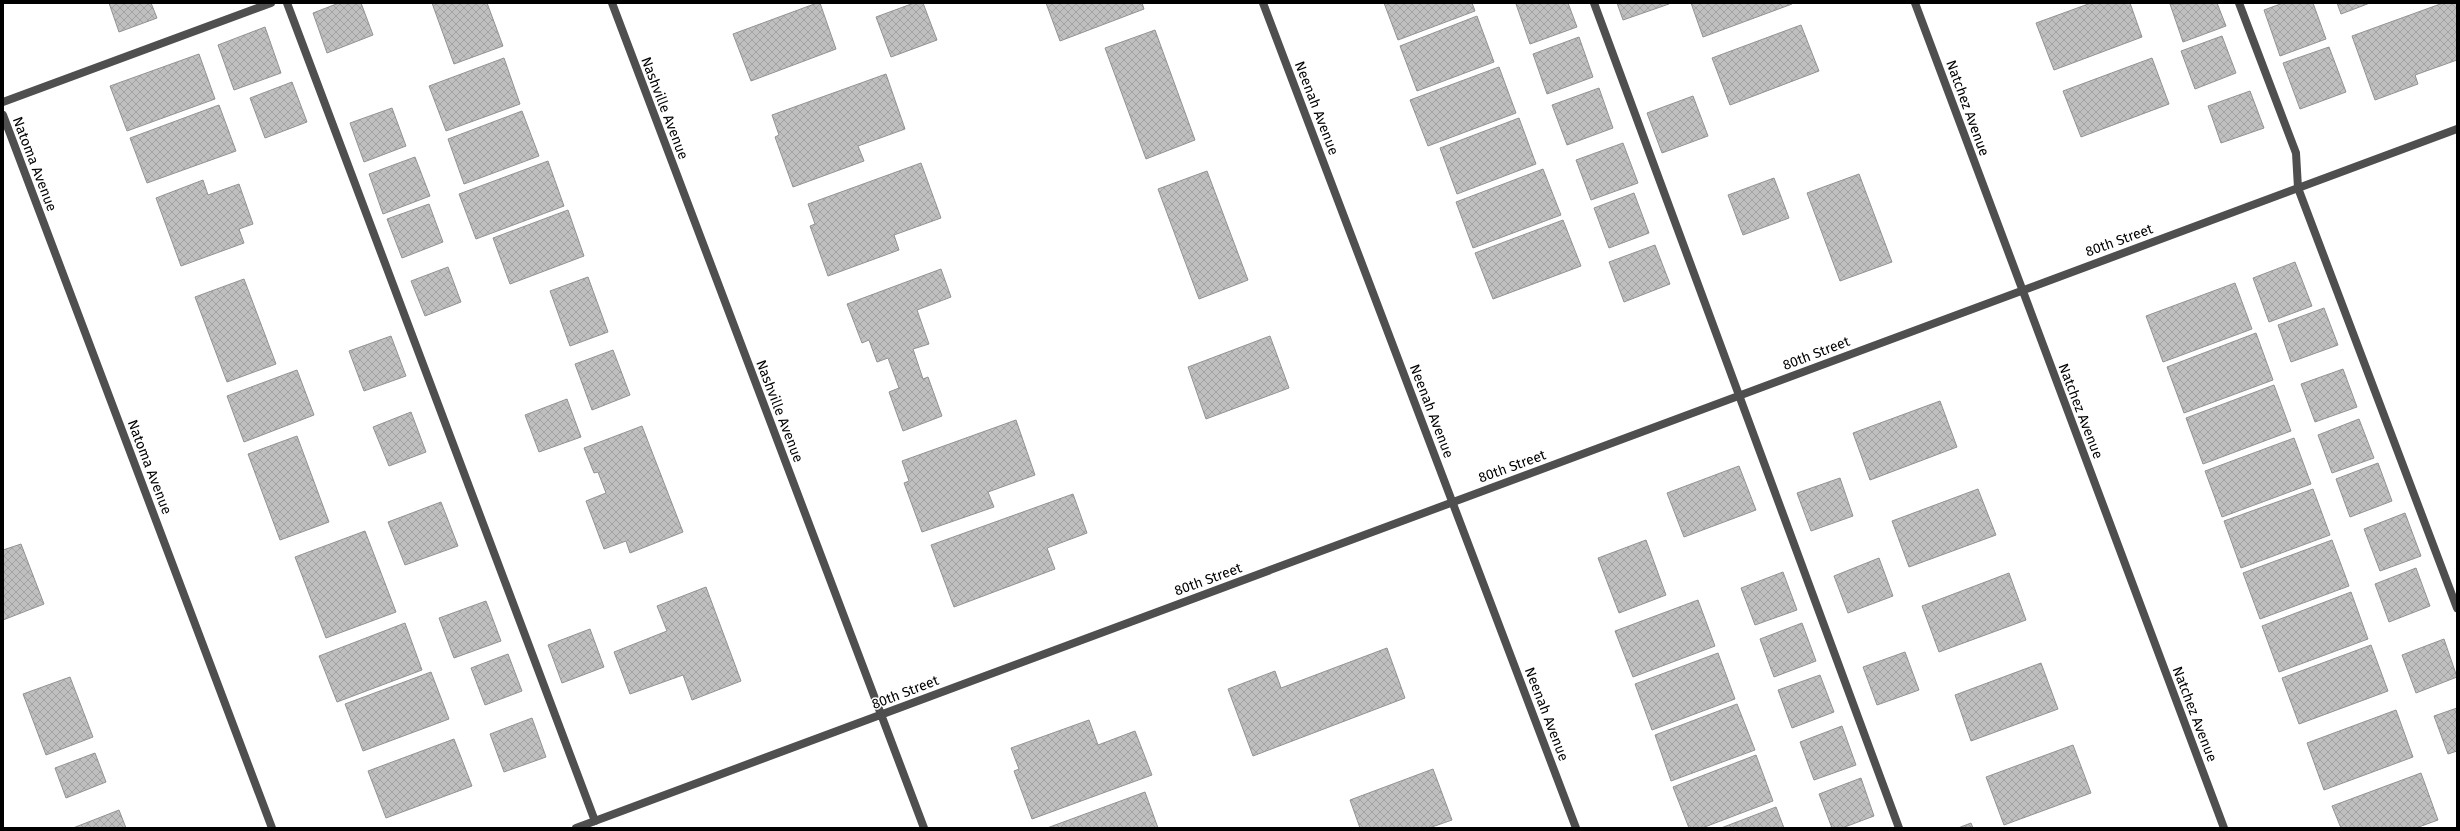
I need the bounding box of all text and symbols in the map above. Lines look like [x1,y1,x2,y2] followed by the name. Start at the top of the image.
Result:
[637,55,692,162] street label: Nashville Avenue
[1942,58,1993,158] street label: Natchez Avenue
[1291,59,1342,157] street label: Neenah Avenue
[9,114,60,214] street label: Natoma Avenue
[2083,220,2156,261] street label: 80th Street
[1780,333,1853,374] street label: 80th Street
[752,358,807,465] street label: Nashville Avenue
[2055,361,2107,461] street label: Natchez Avenue
[1406,362,1457,460] street label: Neenah Avenue
[124,417,175,517] street label: Natoma Avenue
[1476,446,1549,487] street label: 80th Street
[1172,559,1245,600] street label: 80th Street
[2169,664,2221,764] street label: Natchez Avenue
[1521,665,1572,763] street label: Neenah Avenue
[869,672,942,713] street label: 80th Street

